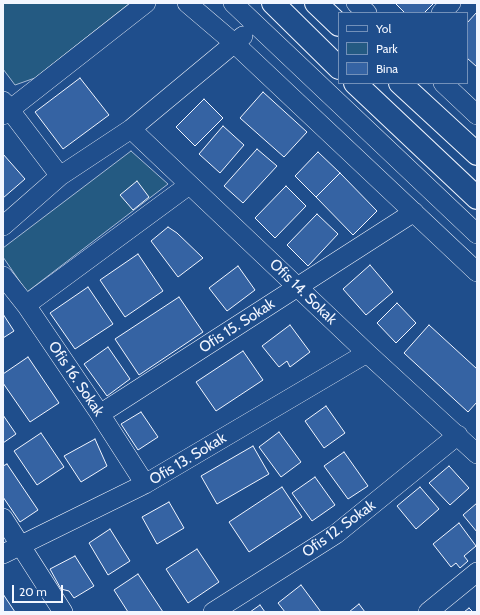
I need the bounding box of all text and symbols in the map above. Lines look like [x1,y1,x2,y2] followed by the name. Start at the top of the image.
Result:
[338,12,468,84] legend
[376,21,391,36] text: Yol
[376,41,398,56] text: Park
[376,61,398,76] text: Bina
[266,255,340,329] street label: Ofis 14. Sokak
[196,295,278,357] street label: Ofis 15. Sokak
[44,338,108,420] street label: Ofis 16. Sokak
[146,429,230,489] street label: Ofis 13. Sokak
[299,496,379,562] street label: Ofis 12. Sokak
[14,577,65,603] scale bar
[19,584,47,599] text: 20 m

